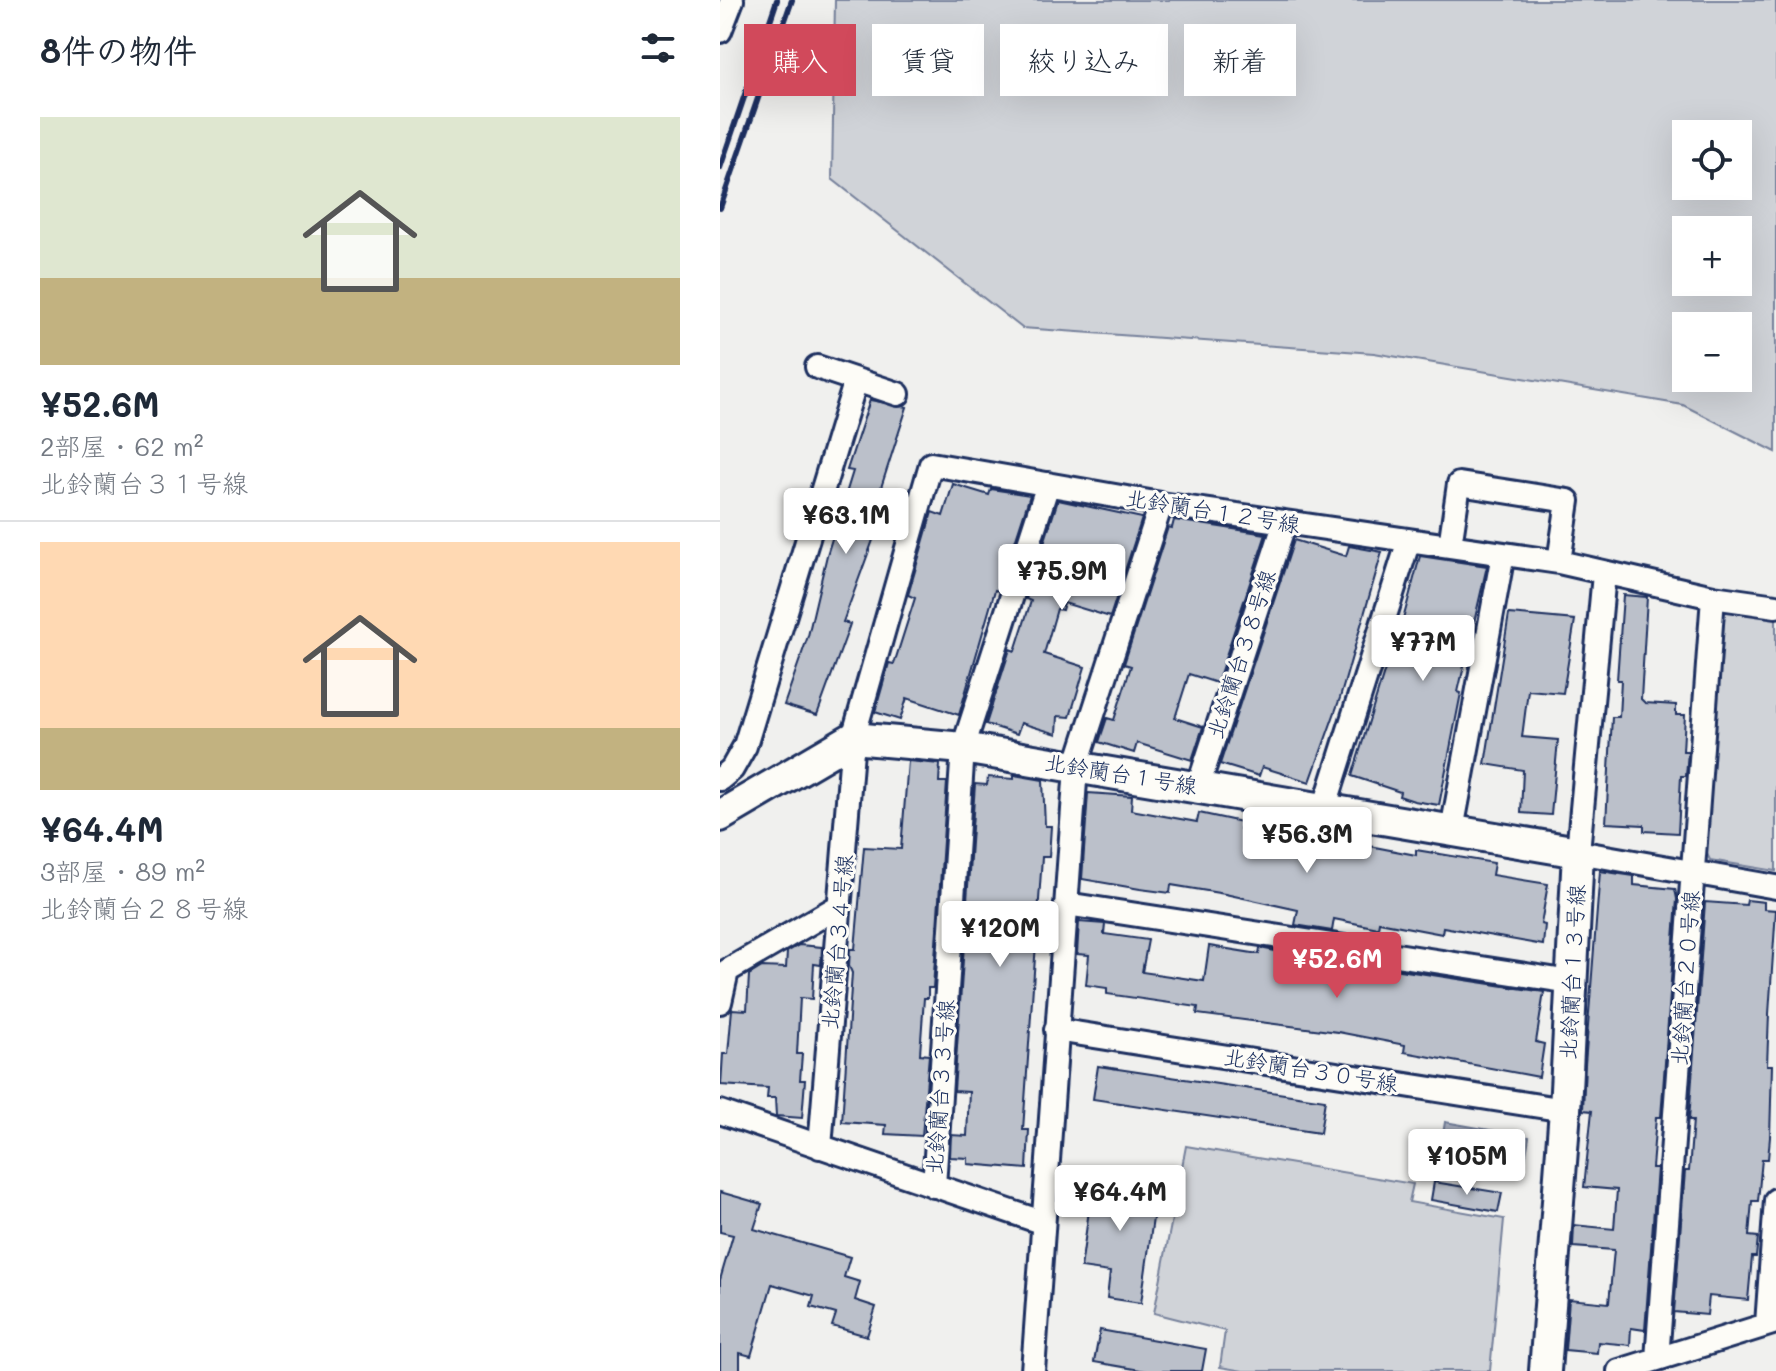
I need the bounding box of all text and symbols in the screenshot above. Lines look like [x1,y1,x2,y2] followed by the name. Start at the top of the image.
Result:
[744,24,856,96] chip: 購入
[872,24,984,96] chip: 賃貸
[1000,24,1168,96] chip: 絞り込み
[1184,24,1296,96] chip: 新着
[636,26,680,70] icon: filters
[40,27,197,72] text: 8件の物件
[1672,120,1752,392] map controls
[1672,120,1752,200] button: locate
[288,169,432,313] icon: home
[1672,216,1752,296] button: +
[1672,312,1752,392] button: −
[40,381,160,426] text: ¥52.6M
[40,429,204,463] text: 2部屋 · 62 m²
[40,466,248,500] text: 北鈴蘭台３１号線
[1124,482,1302,539] street label: 北鈴蘭台１２号線
[781,488,911,556] pin: ¥63.1M
[802,497,890,531] text: ¥63.1M
[997,544,1127,612] pin: ¥75.9M
[1016,553,1108,587] text: ¥75.9M
[1200,566,1282,742] street label: 北鈴蘭台３８号線
[288,594,432,738] icon: home
[1376,615,1470,683] pin: ¥77M
[1389,624,1457,658] text: ¥77M
[1043,747,1199,800] street label: 北鈴蘭台１号線
[40,806,164,851] text: ¥64.4M
[1242,807,1372,875] pin: ¥56.3M
[1261,816,1353,850] text: ¥56.3M
[814,853,859,1031] street label: 北鈴蘭台３４号線
[40,854,205,888] text: 3部屋 · 89 m²
[1552,883,1591,1061] street label: 北鈴蘭台１３号線
[1664,889,1705,1067] street label: 北鈴蘭台２０号線
[40,891,248,925] text: 北鈴蘭台２８号線
[944,901,1056,969] pin: ¥120M
[960,910,1040,944] text: ¥120M
[1272,932,1402,1000] pin: ¥52.6M
[1291,941,1383,975] text: ¥52.6M
[919,998,960,1176] street label: 北鈴蘭台３３号線
[1222,1041,1400,1098] street label: 北鈴蘭台３０号線
[1411,1129,1523,1197] pin: ¥105M
[1426,1138,1508,1172] text: ¥105M
[1055,1165,1185,1233] pin: ¥64.4M
[1073,1174,1167,1208] text: ¥64.4M

